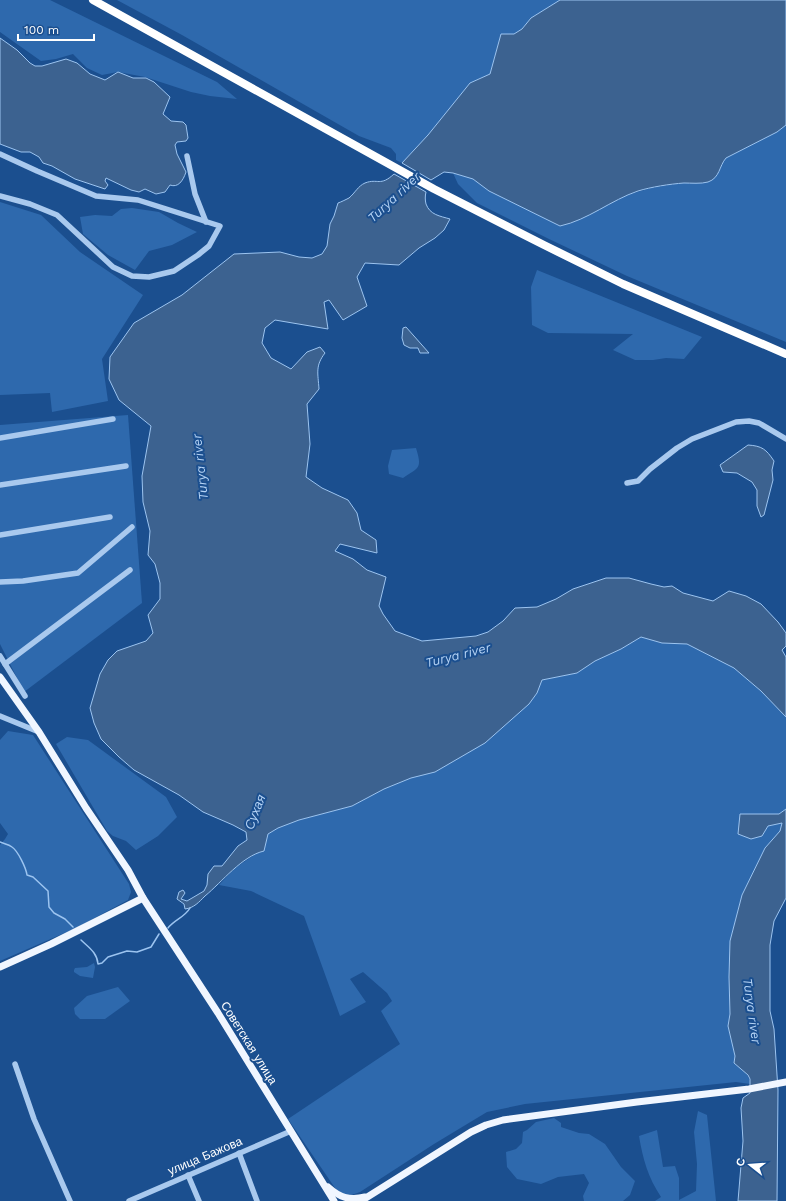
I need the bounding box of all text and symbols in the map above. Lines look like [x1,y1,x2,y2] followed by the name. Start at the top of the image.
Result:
[18,16,94,42] scale bar
[24,23,59,37] text: 100 m
[365,168,424,225] water label: Turya river
[189,432,211,501] water label: Turya river
[424,639,493,670] water label: Turya river
[241,792,269,832] water label: Сухая
[740,977,764,1046] water label: Turya river
[218,999,280,1087] street label: Советская улица
[166,1134,245,1178] street label: улица Бажова
[730,1145,770,1185] north arrow
[734,1156,748,1168] text: С

